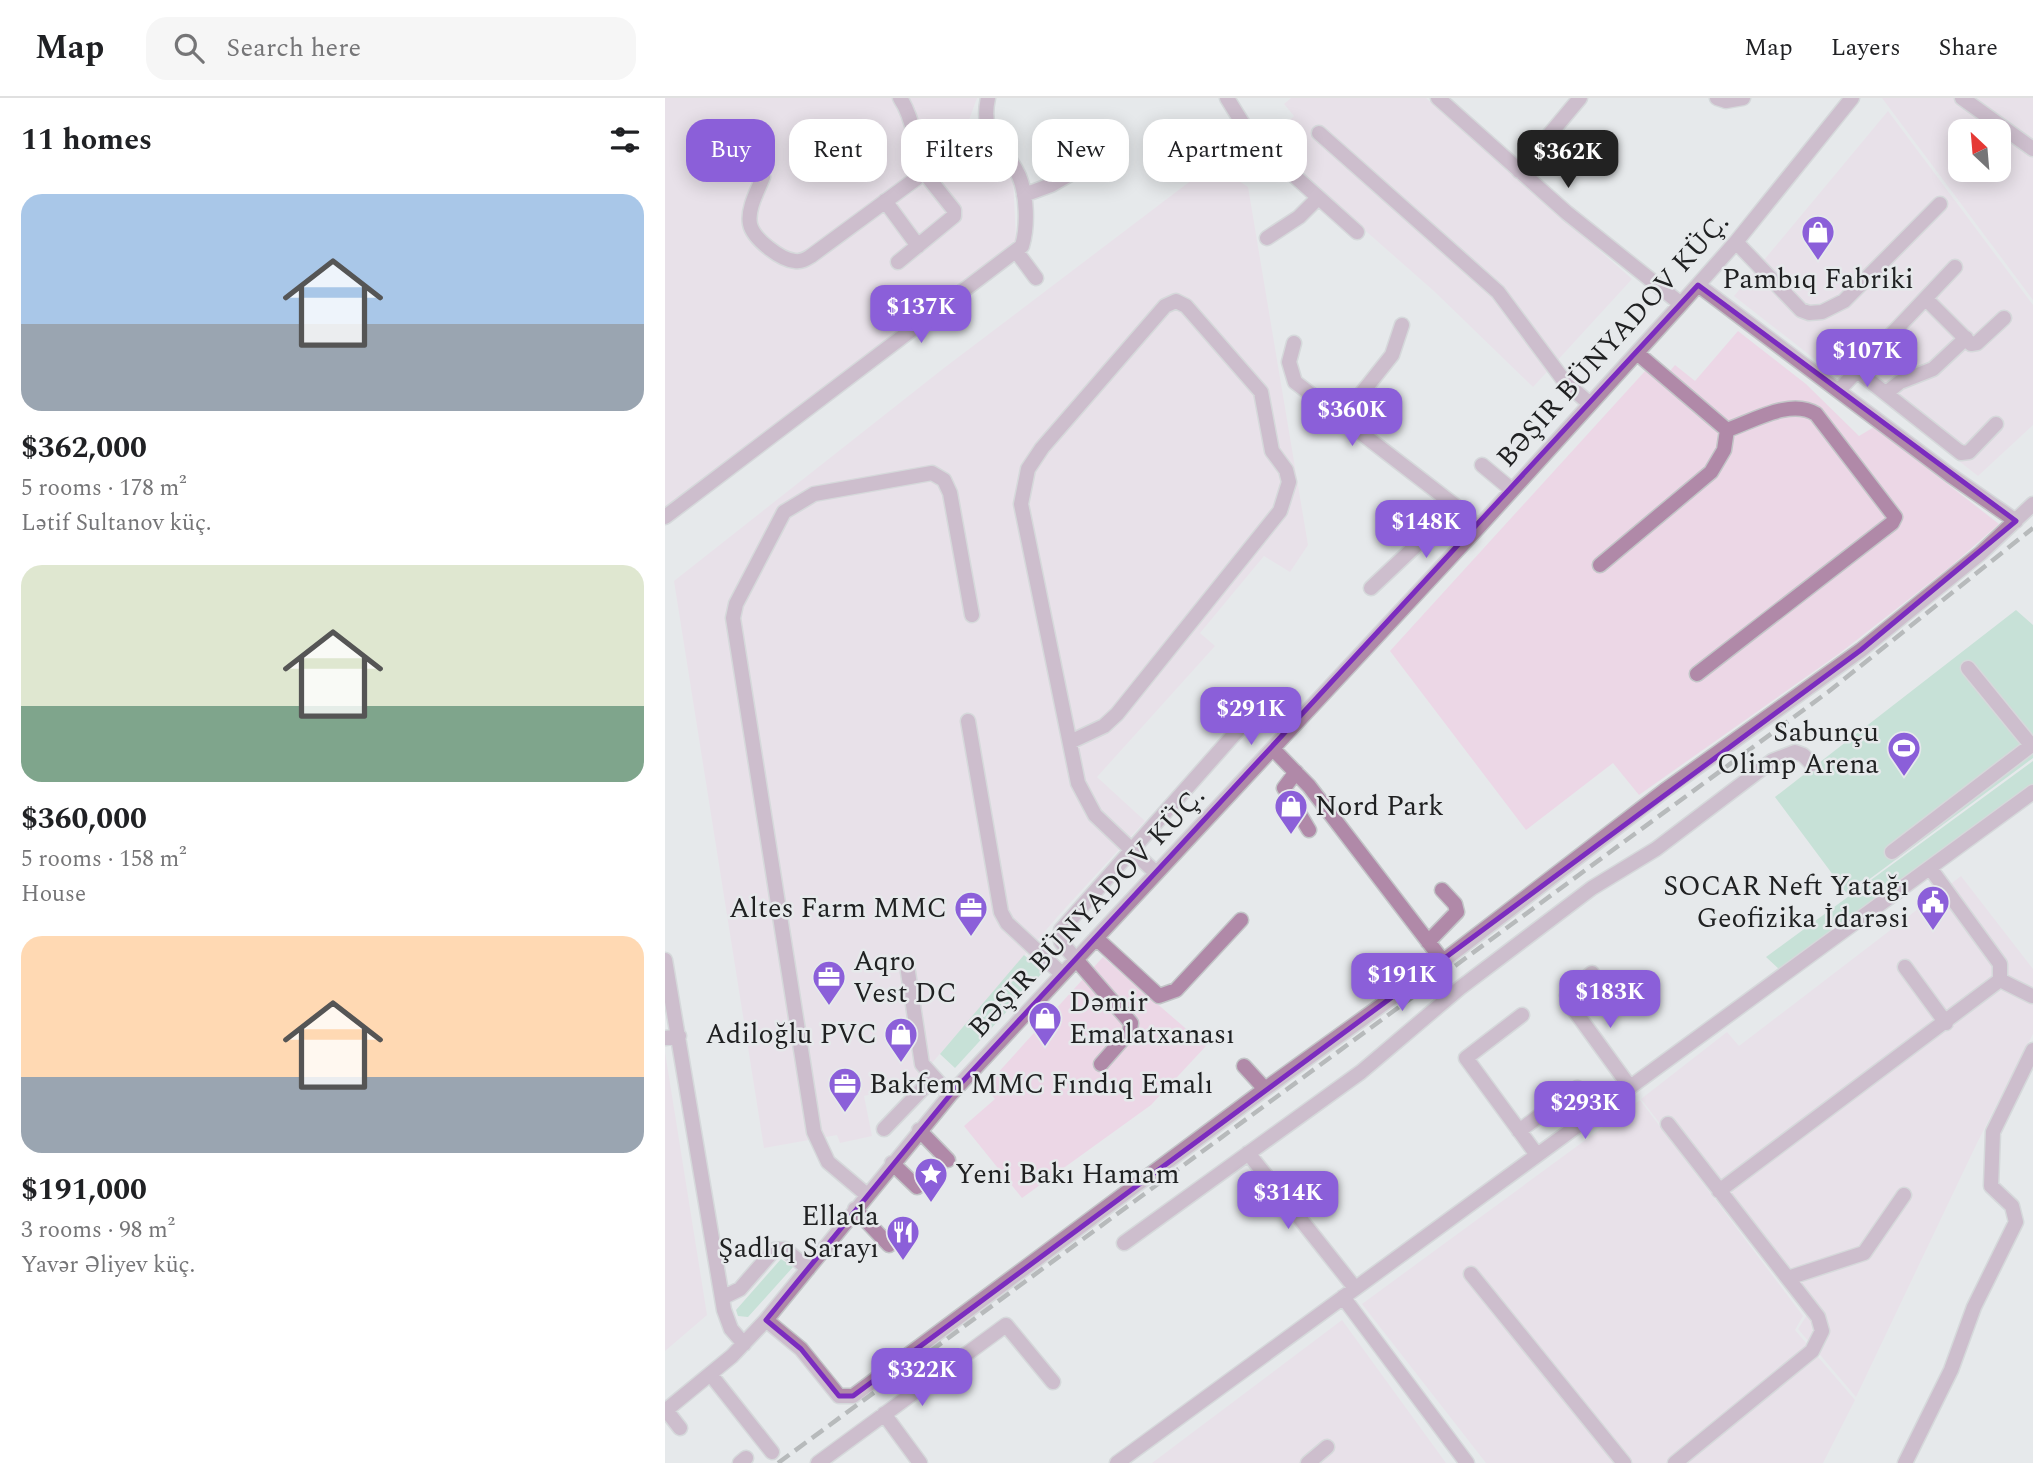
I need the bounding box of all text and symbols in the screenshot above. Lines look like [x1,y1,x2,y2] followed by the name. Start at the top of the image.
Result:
[146,17,636,80] search box
[35,23,104,73] text: Map
[226,28,361,68] text: Search here
[170,29,208,67] icon: search
[1744,30,1793,66] text: Map
[1831,30,1901,66] text: Layers
[1939,30,1998,66] text: Share
[21,117,152,163] text: 11 homes
[686,119,775,182] chip: Buy
[789,119,887,182] chip: Rent
[901,119,1018,182] chip: Filters
[1032,119,1129,182] chip: New
[1143,119,1307,182] chip: Apartment
[1948,119,2011,182] north arrow
[1948,119,2011,182] map controls
[606,121,644,159] icon: filters
[1519,130,1617,190] pin: $362K
[1533,135,1603,170] text: $362K
[1486,202,1740,478] street label: BƏŞIR BÜNYADOV KÜÇ.
[1799,213,1837,262] shop icon: Pambıq Fabriki
[270,240,396,366] icon: home
[1722,258,1914,301] place label: Pambıq Fabriki
[872,286,970,345] pin: $137K
[886,290,956,325] text: $137K
[1818,330,1916,389] pin: $107K
[1832,334,1902,369] text: $107K
[1303,388,1401,448] pin: $360K
[1317,393,1387,428] text: $360K
[21,425,147,471] text: $362,000
[21,471,187,506] text: 5 rooms · 178 m²
[1377,500,1475,560] pin: $148K
[1391,505,1461,540] text: $148K
[21,506,212,541] text: Lətif Sultanov küç.
[270,611,396,737] icon: home
[1202,688,1300,747] pin: $291K
[1216,692,1286,727] text: $291K
[1717,711,1879,786] place label: Sabunçu Olimp Arena
[1885,729,1923,778] sports icon: Sabunçu Olimp Arena
[958,776,1216,1048] street label: BƏŞIR BÜNYADOV KÜÇ.
[1315,785,1444,828] place label: Nord Park
[1272,787,1310,836] shop icon: Nord Park
[21,796,147,842] text: $360,000
[21,842,187,877] text: 5 rooms · 158 m²
[1663,865,1909,940] place label: SOCAR Neft Yatağı Geofizika İdarəsi
[21,877,86,912] text: House
[1914,883,1952,932] public building icon: SOCAR Neft Yatağı Geofizika İdarəsi
[729,887,947,930] place label: Altes Farm MMC
[952,889,990,938] office icon: Altes Farm MMC
[853,940,957,1015] place label: Aqro Vest DC
[1353,954,1451,1013] pin: $191K
[810,958,848,1007] office icon: Aqro Vest DC
[1367,958,1437,993] text: $191K
[1561,970,1659,1030] pin: $183K
[1575,975,1645,1010] text: $183K
[1069,981,1235,1056] place label: Dəmir Emalatxanası
[270,982,396,1108] icon: home
[1026,999,1064,1048] shop icon: Dəmir Emalatxanası
[705,1013,877,1056] place label: Adiloğlu PVC
[882,1015,920,1064] shop icon: Adiloğlu PVC
[869,1063,1213,1106] place label: Bakfem MMC Fındıq Emalı
[826,1065,864,1114] office icon: Bakfem MMC Fındıq Emalı
[1536,1082,1634,1141] pin: $293K
[1550,1086,1620,1121] text: $293K
[955,1153,1180,1196] place label: Yeni Bakı Hamam
[912,1155,950,1204] place icon: Yeni Bakı Hamam
[21,1167,147,1213] text: $191,000
[1239,1172,1337,1231] pin: $314K
[1253,1176,1323,1211] text: $314K
[718,1195,879,1270] place label: Ellada Şadlıq Sarayı
[21,1213,175,1248] text: 3 rooms · 98 m²
[884,1213,922,1262] restaurant icon: Ellada Şadlıq Sarayı
[21,1248,195,1283] text: Yavər Əliyev küç.
[873,1348,971,1408] pin: $322K
[887,1353,957,1388] text: $322K

